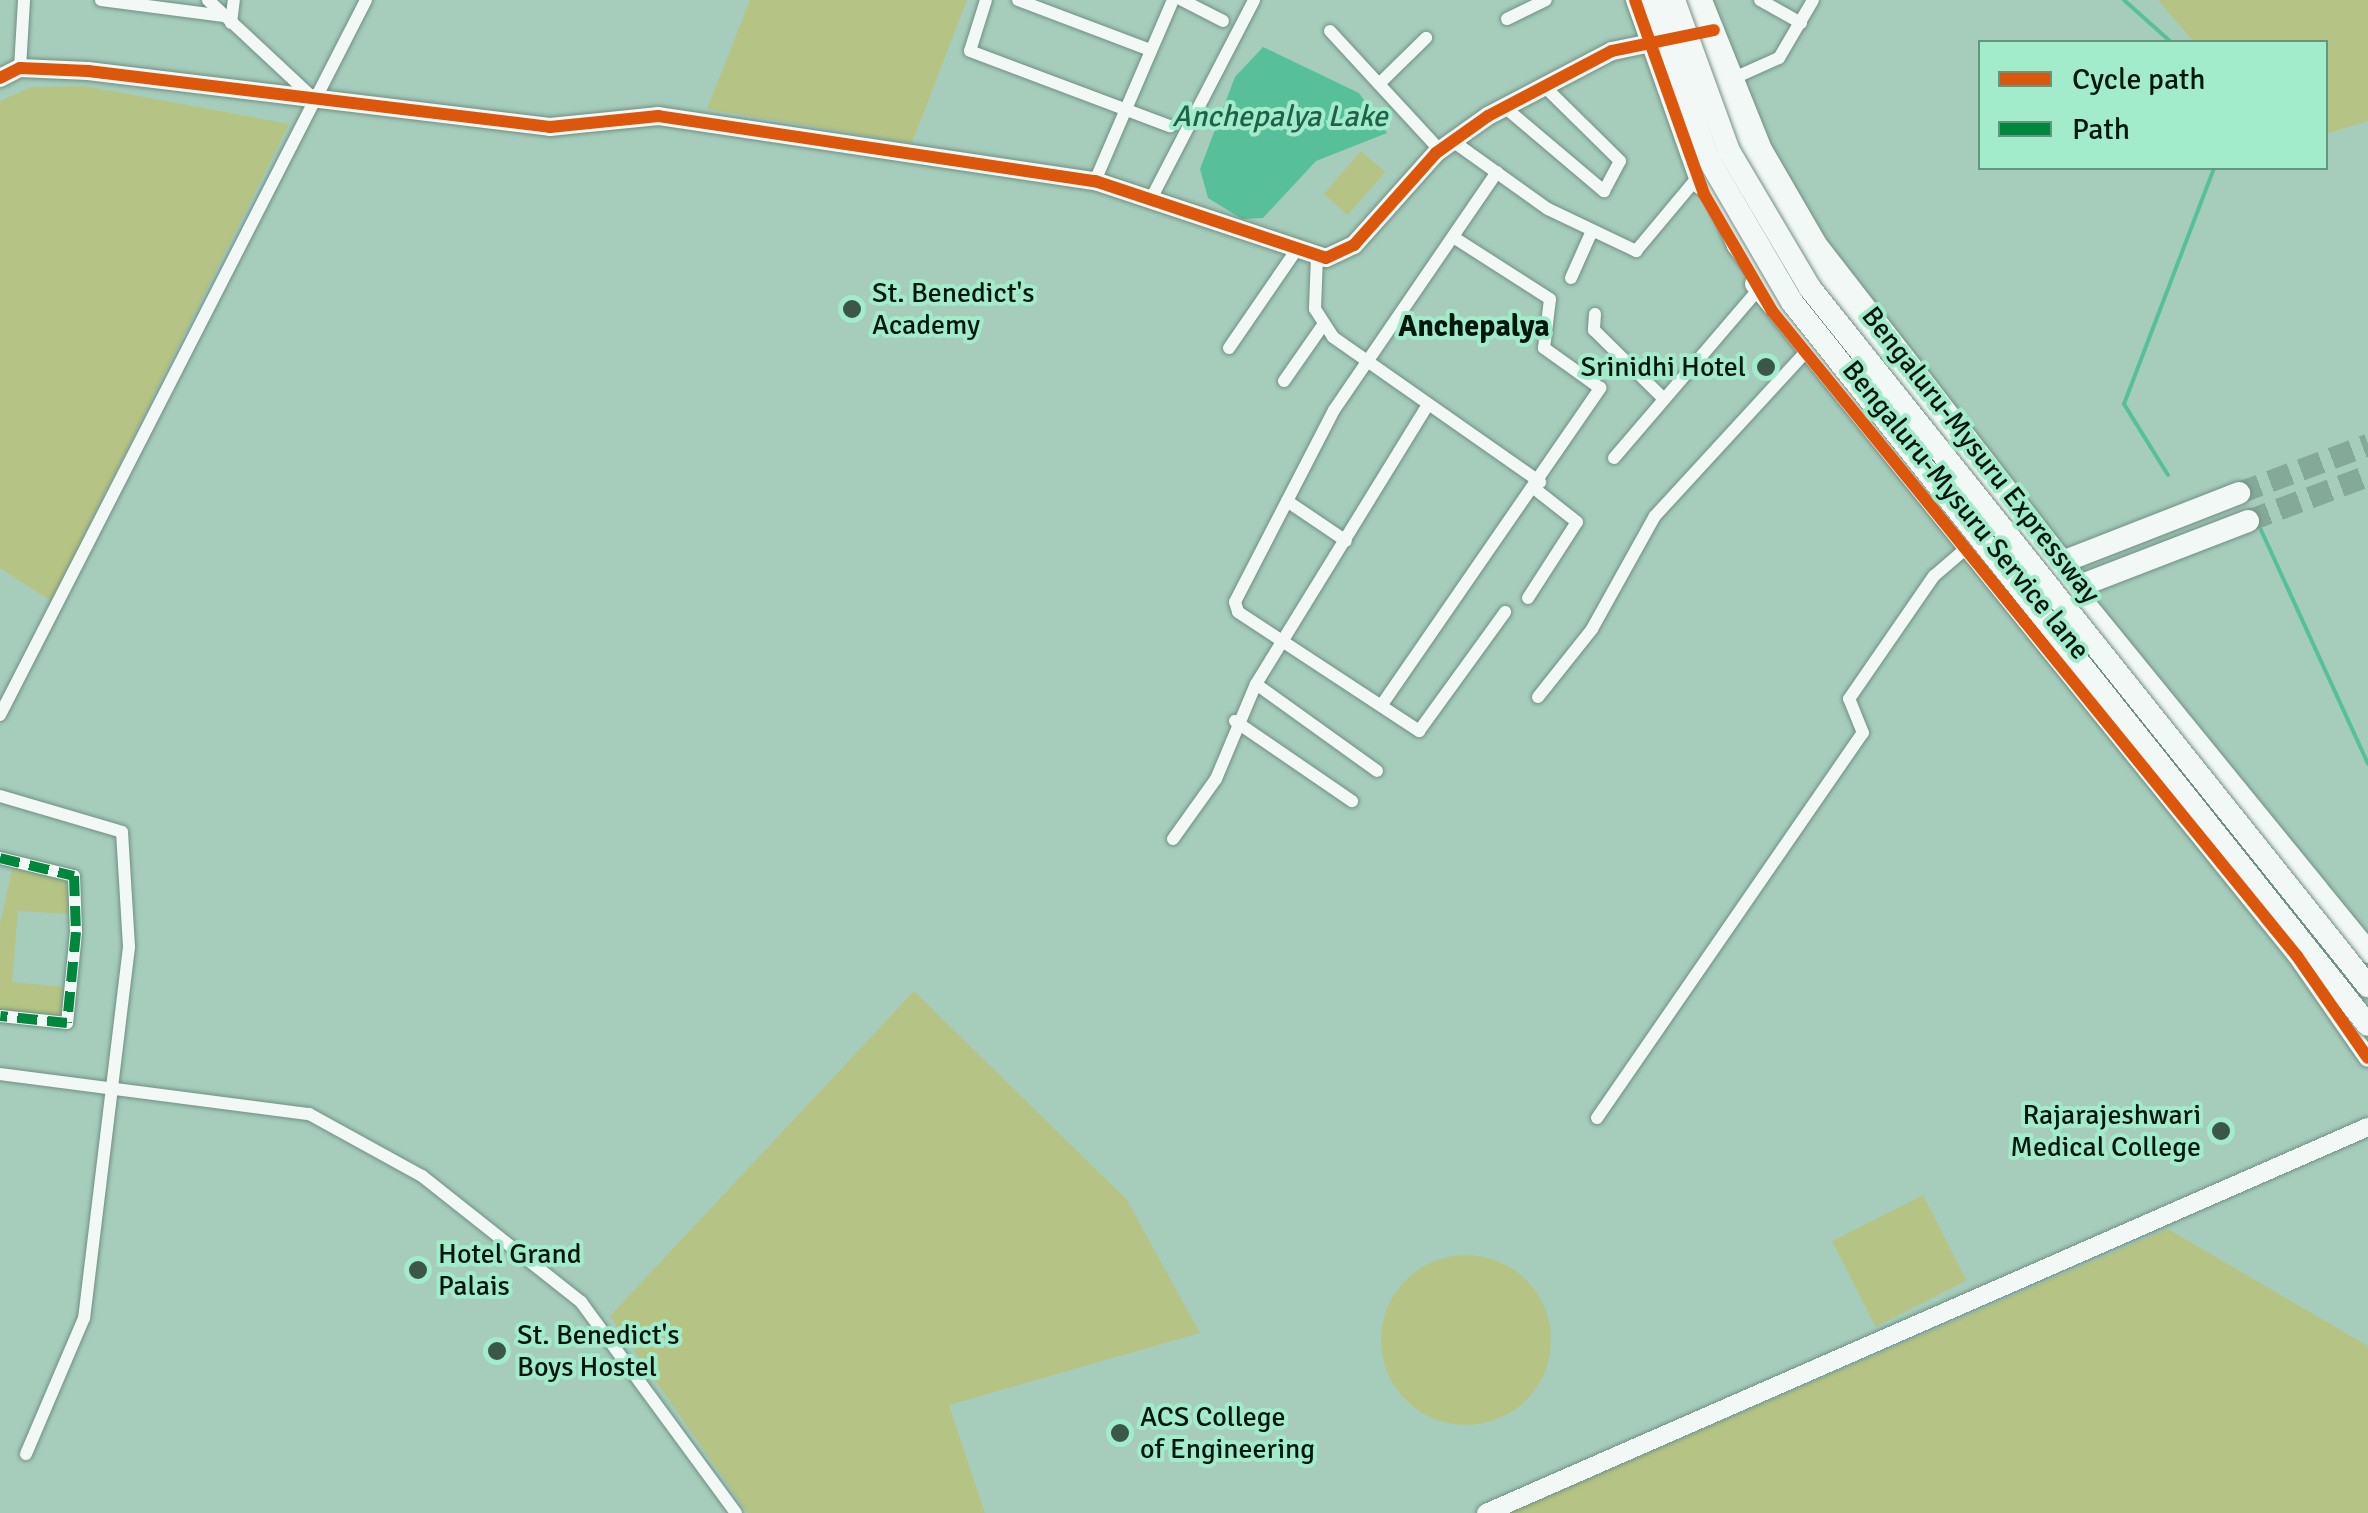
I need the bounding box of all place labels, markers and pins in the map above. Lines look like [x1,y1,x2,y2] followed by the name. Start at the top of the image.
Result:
[872,276,1034,342] place label: St. Benedict's Academy
[841,298,863,320] marker: St. Benedict's Academy
[1580,350,1746,384] place label: Srinidhi Hotel
[1755,356,1777,378] marker: Srinidhi Hotel
[2010,1098,2201,1164] place label: Rajarajeshwari Medical College
[2210,1120,2232,1142] marker: Rajarajeshwari Medical College
[438,1237,582,1303] place label: Hotel Grand Palais
[407,1259,429,1281] marker: Hotel Grand Palais
[517,1318,679,1384] place label: St. Benedict's Boys Hostel
[486,1340,508,1362] marker: St. Benedict's Boys Hostel
[1140,1400,1315,1466] place label: ACS College of Engineering
[1109,1422,1131,1444] marker: ACS College of Engineering

